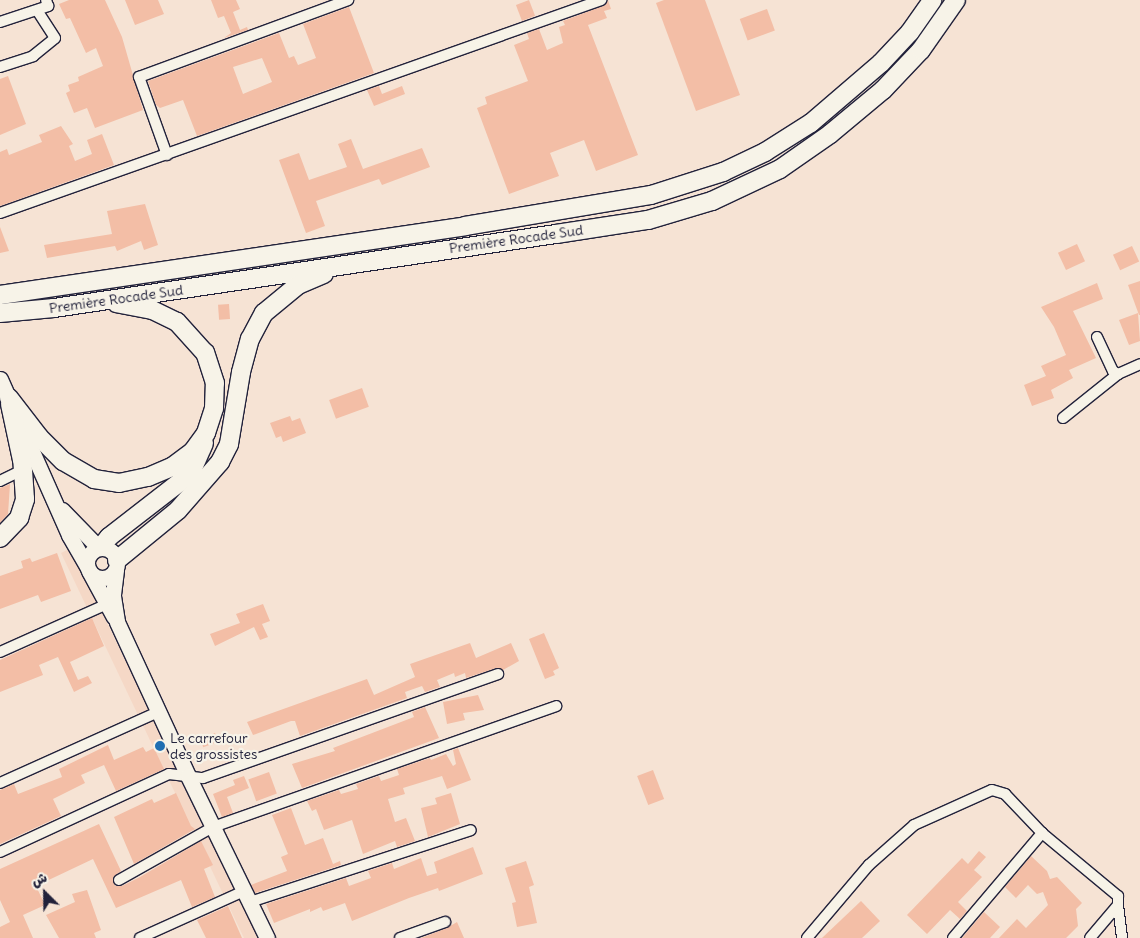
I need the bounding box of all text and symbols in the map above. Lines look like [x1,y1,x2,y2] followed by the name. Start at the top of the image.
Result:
[448,221,584,257] street label: Première Rocade Sud
[48,281,184,317] street label: Première Rocade Sud
[170,730,257,762] place label: Le carrefour des grossistes
[154,740,166,752] marker: Le carrefour des grossistes
[20,868,70,918] north arrow
[29,868,50,890] text: ش

